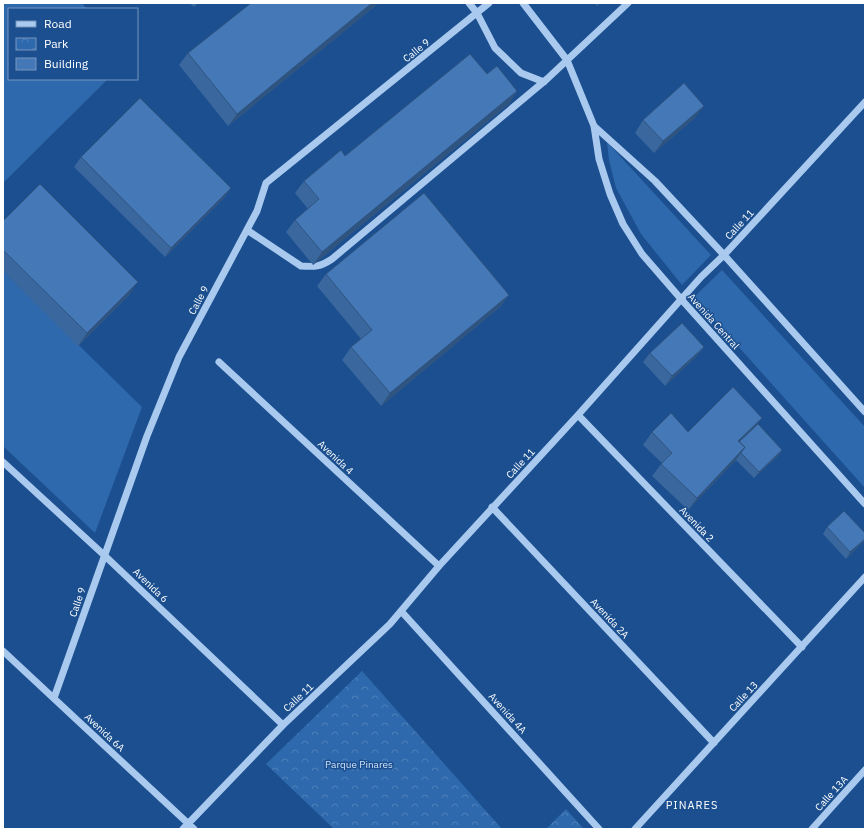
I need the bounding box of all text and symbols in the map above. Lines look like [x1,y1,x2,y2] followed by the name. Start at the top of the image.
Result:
[8,8,138,80] legend
[44,16,72,31] text: Road
[44,36,69,51] text: Park
[400,36,432,65] street label: Calle 9
[44,56,89,71] text: Building
[722,206,757,242] street label: Calle 11
[185,284,211,317] street label: Calle 9
[685,291,742,352] street label: Avenida Central
[315,438,356,477] street label: Avenida 4
[503,445,538,481] street label: Calle 11
[677,504,717,545] street label: Avenida 2
[130,565,171,605] street label: Avenida 6
[66,585,89,619] street label: Calle 9
[588,595,632,642] street label: Avenida 2A
[726,678,761,714] street label: Calle 13
[280,680,316,715] street label: Calle 11
[486,690,530,737] street label: Avenida 4A
[82,710,128,755] street label: Avenida 6A
[325,758,393,771] park label: Parque Pinares
[812,772,851,814] street label: Calle 13A
[666,798,718,812] district label: PINARES

